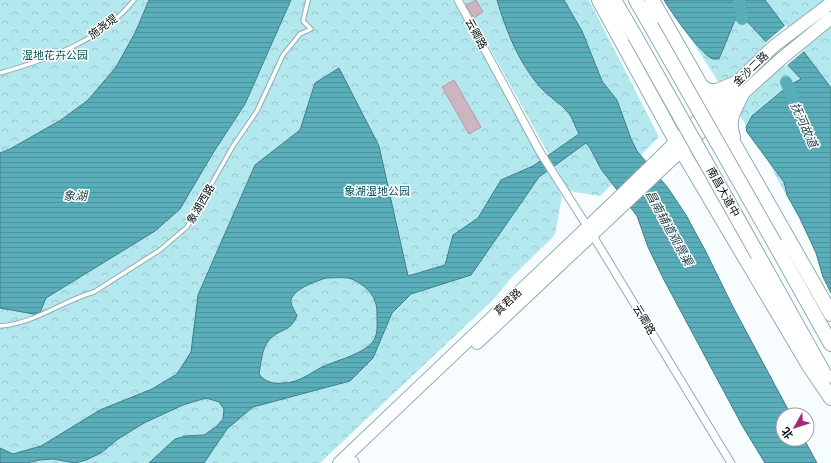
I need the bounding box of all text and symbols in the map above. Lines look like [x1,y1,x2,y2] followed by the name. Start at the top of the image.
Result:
[86,12,120,42] street label: 施尧堤
[462,16,490,52] street label: 云卿路
[22,49,88,62] park label: 湿地花卉公园
[731,49,771,89] street label: 金沙二路
[788,100,821,152] water label: 抚河故道
[704,165,742,219] street label: 南昌大道中
[184,182,218,226] street label: 象湖西路
[344,185,410,198] park label: 象湖湿地公园
[643,188,696,270] water label: 昌南辅道观景渠
[63,189,89,203] water label: 象湖
[492,286,524,318] street label: 真君路
[630,303,658,337] street label: 云卿路
[775,407,815,447] north arrow
[779,425,796,441] text: 北

